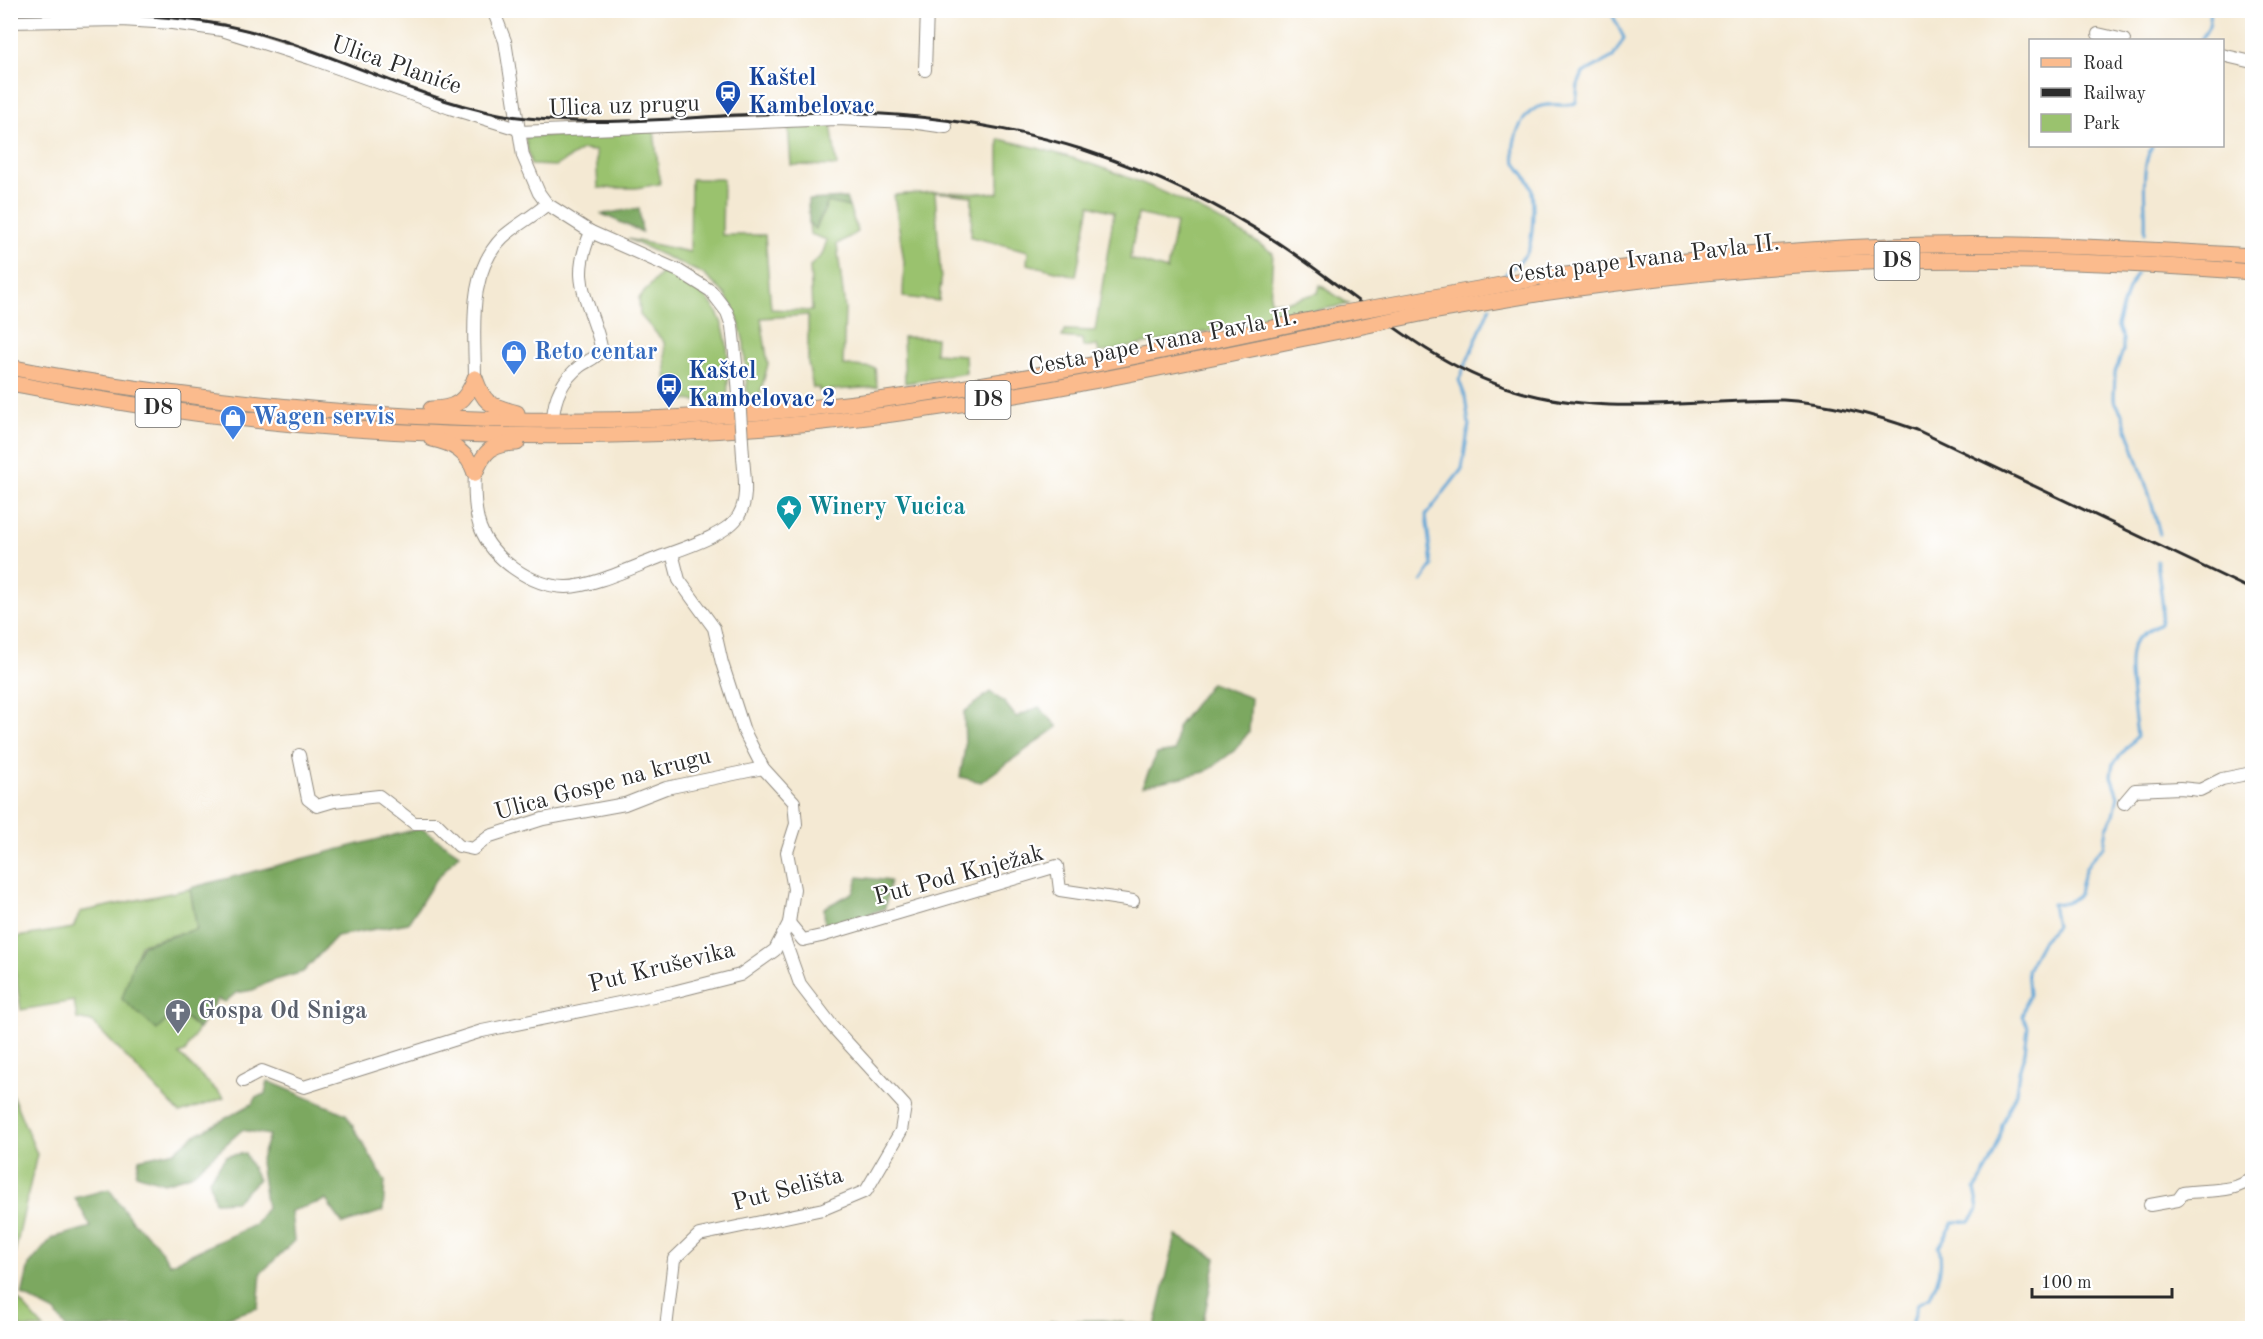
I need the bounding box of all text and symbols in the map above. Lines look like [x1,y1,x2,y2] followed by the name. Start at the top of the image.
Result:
[328,32,464,100] street label: Ulica Planiće
[2029,39,2224,147] legend
[2083,55,2123,73] text: Road
[748,67,875,119] place label: Kaštel Kambelovac
[713,78,743,116] station icon: Kaštel Kambelovac
[2083,85,2146,103] text: Railway
[548,92,700,122] street label: Ulica uz prugu
[2083,115,2120,133] text: Park
[1507,231,1781,289] street label: Cesta pape Ivana Pavla II.
[1874,242,1920,280] road number: D8
[1026,305,1300,381] street label: Cesta pape Ivana Pavla II.
[499,338,529,376] shop icon: Reto centar
[534,341,658,365] place label: Reto centar
[688,360,836,412] place label: Kaštel Kambelovac 2
[654,371,684,409] bus stop icon: Kaštel Kambelovac 2
[966,381,1010,419] road number: D8
[136,389,180,427] road number: D8
[218,403,248,441] shop icon: Wagen servis
[252,406,395,430] place label: Wagen servis
[774,493,804,531] place icon: Winery Vucica
[808,496,966,520] place label: Winery Vucica
[492,745,714,825] street label: Ulica Gospe na krugu
[871,842,1047,910] street label: Put Pod Knježak
[586,938,738,998] street label: Put Kruševika
[163,997,193,1035] church icon: Gospa Od Sniga
[198,1000,367,1024] place label: Gospa Od Sniga
[730,1164,846,1216] street label: Put Selišta
[2032,1261,2172,1299] scale bar
[2041,1274,2092,1292] text: 100 m

